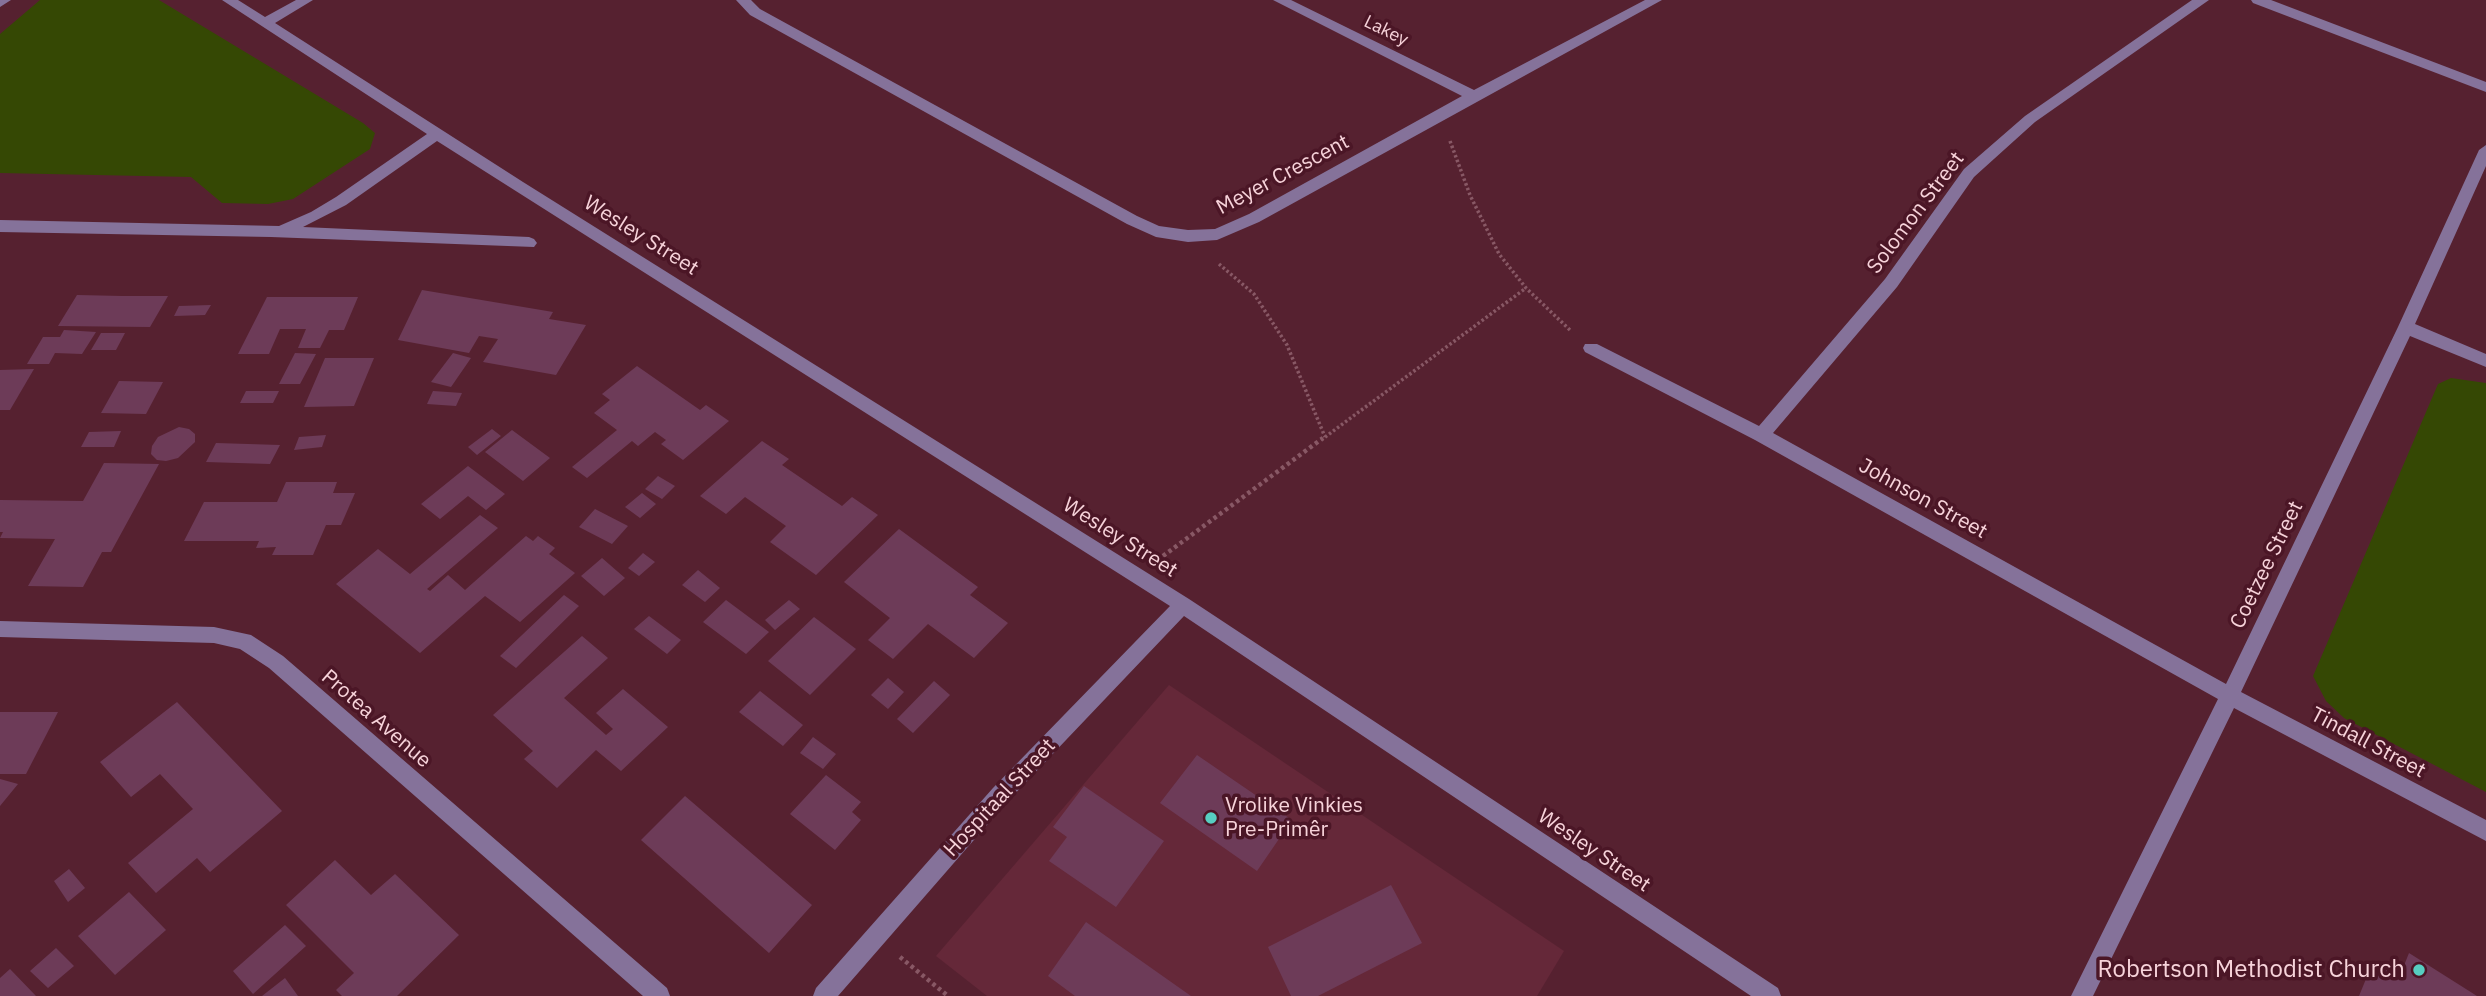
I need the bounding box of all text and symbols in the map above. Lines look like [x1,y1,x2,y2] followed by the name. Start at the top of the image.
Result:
[1360,11,1412,51] street label: Lakey
[1212,129,1354,221] street label: Meyer Crescent
[1862,147,1970,279] street label: Solomon Street
[579,191,703,281] street label: Wesley Street
[1854,453,1992,545] street label: Johnson Street
[1058,493,1182,583] street label: Wesley Street
[2225,497,2309,633] street label: Coetzee Street
[316,665,436,773] street label: Protea Avenue
[2306,702,2430,784] street label: Tindall Street
[939,734,1061,862] street label: Hospitaal Street
[1225,793,1363,843] place label: Vrolike Vinkies Pre-Primêr
[1533,804,1655,898] street label: Wesley Street
[1203,810,1219,826] marker: Vrolike Vinkies Pre-Primêr
[2097,956,2405,984] place label: Robertson Methodist Church
[2411,962,2427,978] marker: Robertson Methodist Church

